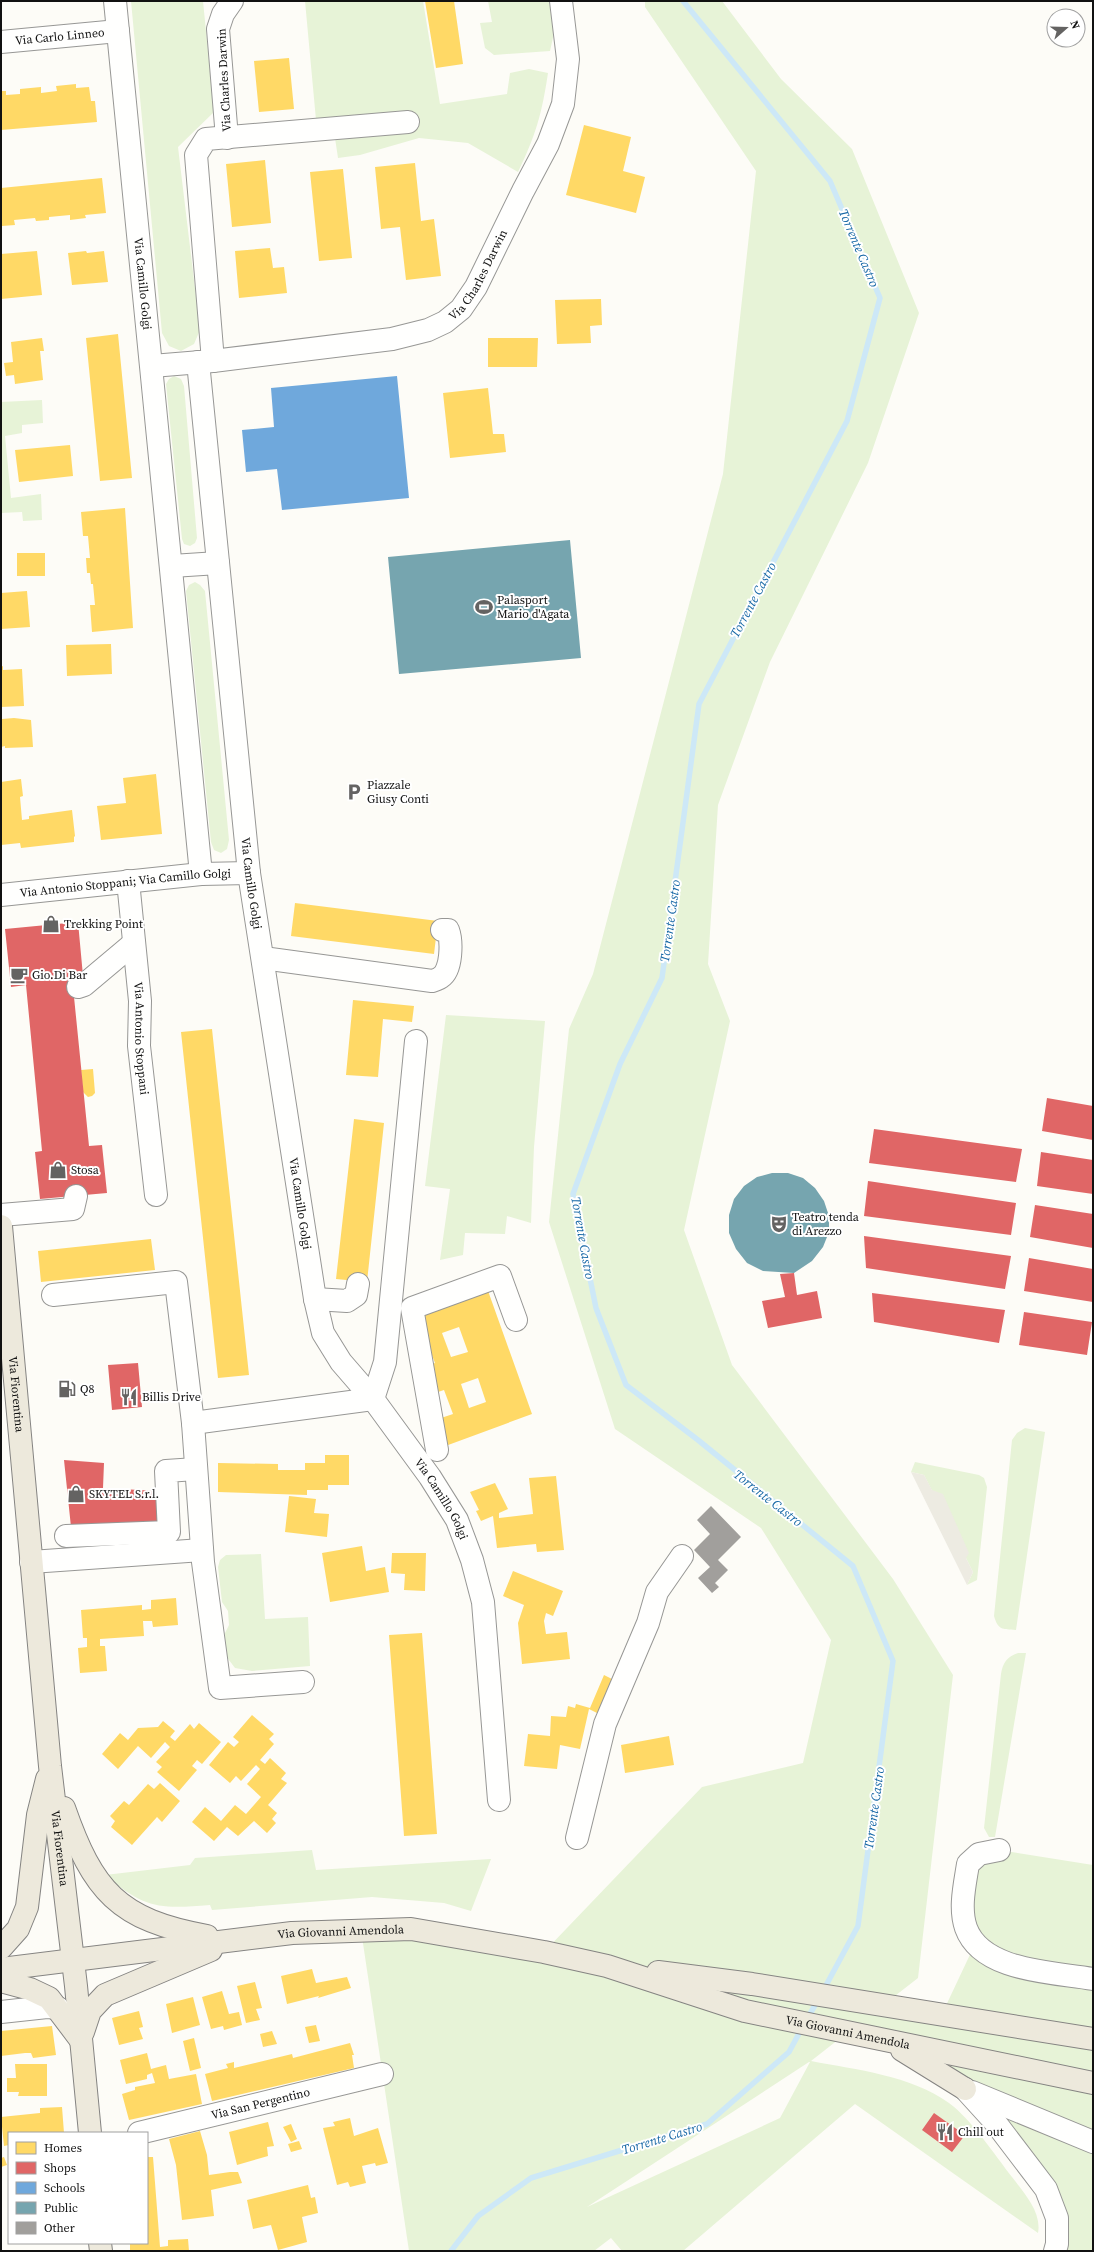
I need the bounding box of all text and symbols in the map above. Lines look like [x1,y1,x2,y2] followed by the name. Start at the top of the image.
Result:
[1046,8,1086,48] north arrow
[1067,18,1083,31] text: N
[14,24,106,49] street label: Via Carlo Linneo
[213,28,235,132] street label: Via Charles Darwin
[835,206,883,290] water label: Torrente Castro
[445,227,511,324] street label: Via Charles Darwin
[130,237,155,331] street label: Via Camillo Golgi
[726,559,780,641] water label: Torrente Castro
[497,592,570,622] place label: Palasport Mario d'Agata
[474,597,494,617] sports icon: Palasport Mario d'Agata
[367,777,429,807] place label: Piazzale Giusy Conti
[344,782,364,802] parking icon: Piazzale Giusy Conti
[237,836,266,931] street label: Via Camillo Golgi
[19,865,232,901] street label: Via Antonio Stoppani; Via Camillo Golgi
[656,879,684,963] water label: Torrente Castro
[41,914,61,934] shop icon: Trekking Point
[64,916,143,932] place label: Trekking Point
[9,965,29,985] cafe icon: Gio.Di Bar
[32,967,87,983] place label: Gio.Di Bar
[130,981,153,1096] street label: Via Antonio Stoppani
[285,1156,315,1251] street label: Via Camillo Golgi
[48,1160,68,1180] shop icon: Stosa
[71,1162,100,1178] place label: Stosa
[567,1196,599,1280] water label: Torrente Castro
[792,1209,860,1239] place label: Teatro tenda di Arezzo
[769,1214,789,1234] theatre icon: Teatro tenda di Arezzo
[5,1356,28,1434] street label: Via Fiorentina
[57,1379,77,1399] fuel station icon: Q8
[80,1381,94,1397] place label: Q8
[119,1387,139,1407] restaurant icon: Billis Drive
[142,1389,201,1405] place label: Billis Drive
[411,1455,472,1542] street label: Via Camillo Golgi
[730,1466,806,1530] water label: Torrente Castro
[66,1484,86,1504] shop icon: SKYTEL S.r.l.
[89,1486,159,1502] place label: SKYTEL S.r.l.
[860,1766,888,1850] water label: Torrente Castro
[47,1809,72,1888] street label: Via Fiorentina
[277,1921,405,1943] street label: Via Giovanni Amendola
[784,2012,912,2053] street label: Via Giovanni Amendola
[209,2084,312,2123] street label: Via San Pergentino
[620,2118,704,2158] water label: Torrente Castro
[935,2122,955,2142] restaurant icon: Chill out
[958,2124,1004,2140] place label: Chill out
[8,2132,148,2244] legend
[44,2140,82,2156] text: Homes
[44,2160,76,2176] text: Shops
[44,2180,85,2196] text: Schools
[44,2200,78,2216] text: Public
[44,2220,75,2236] text: Other

